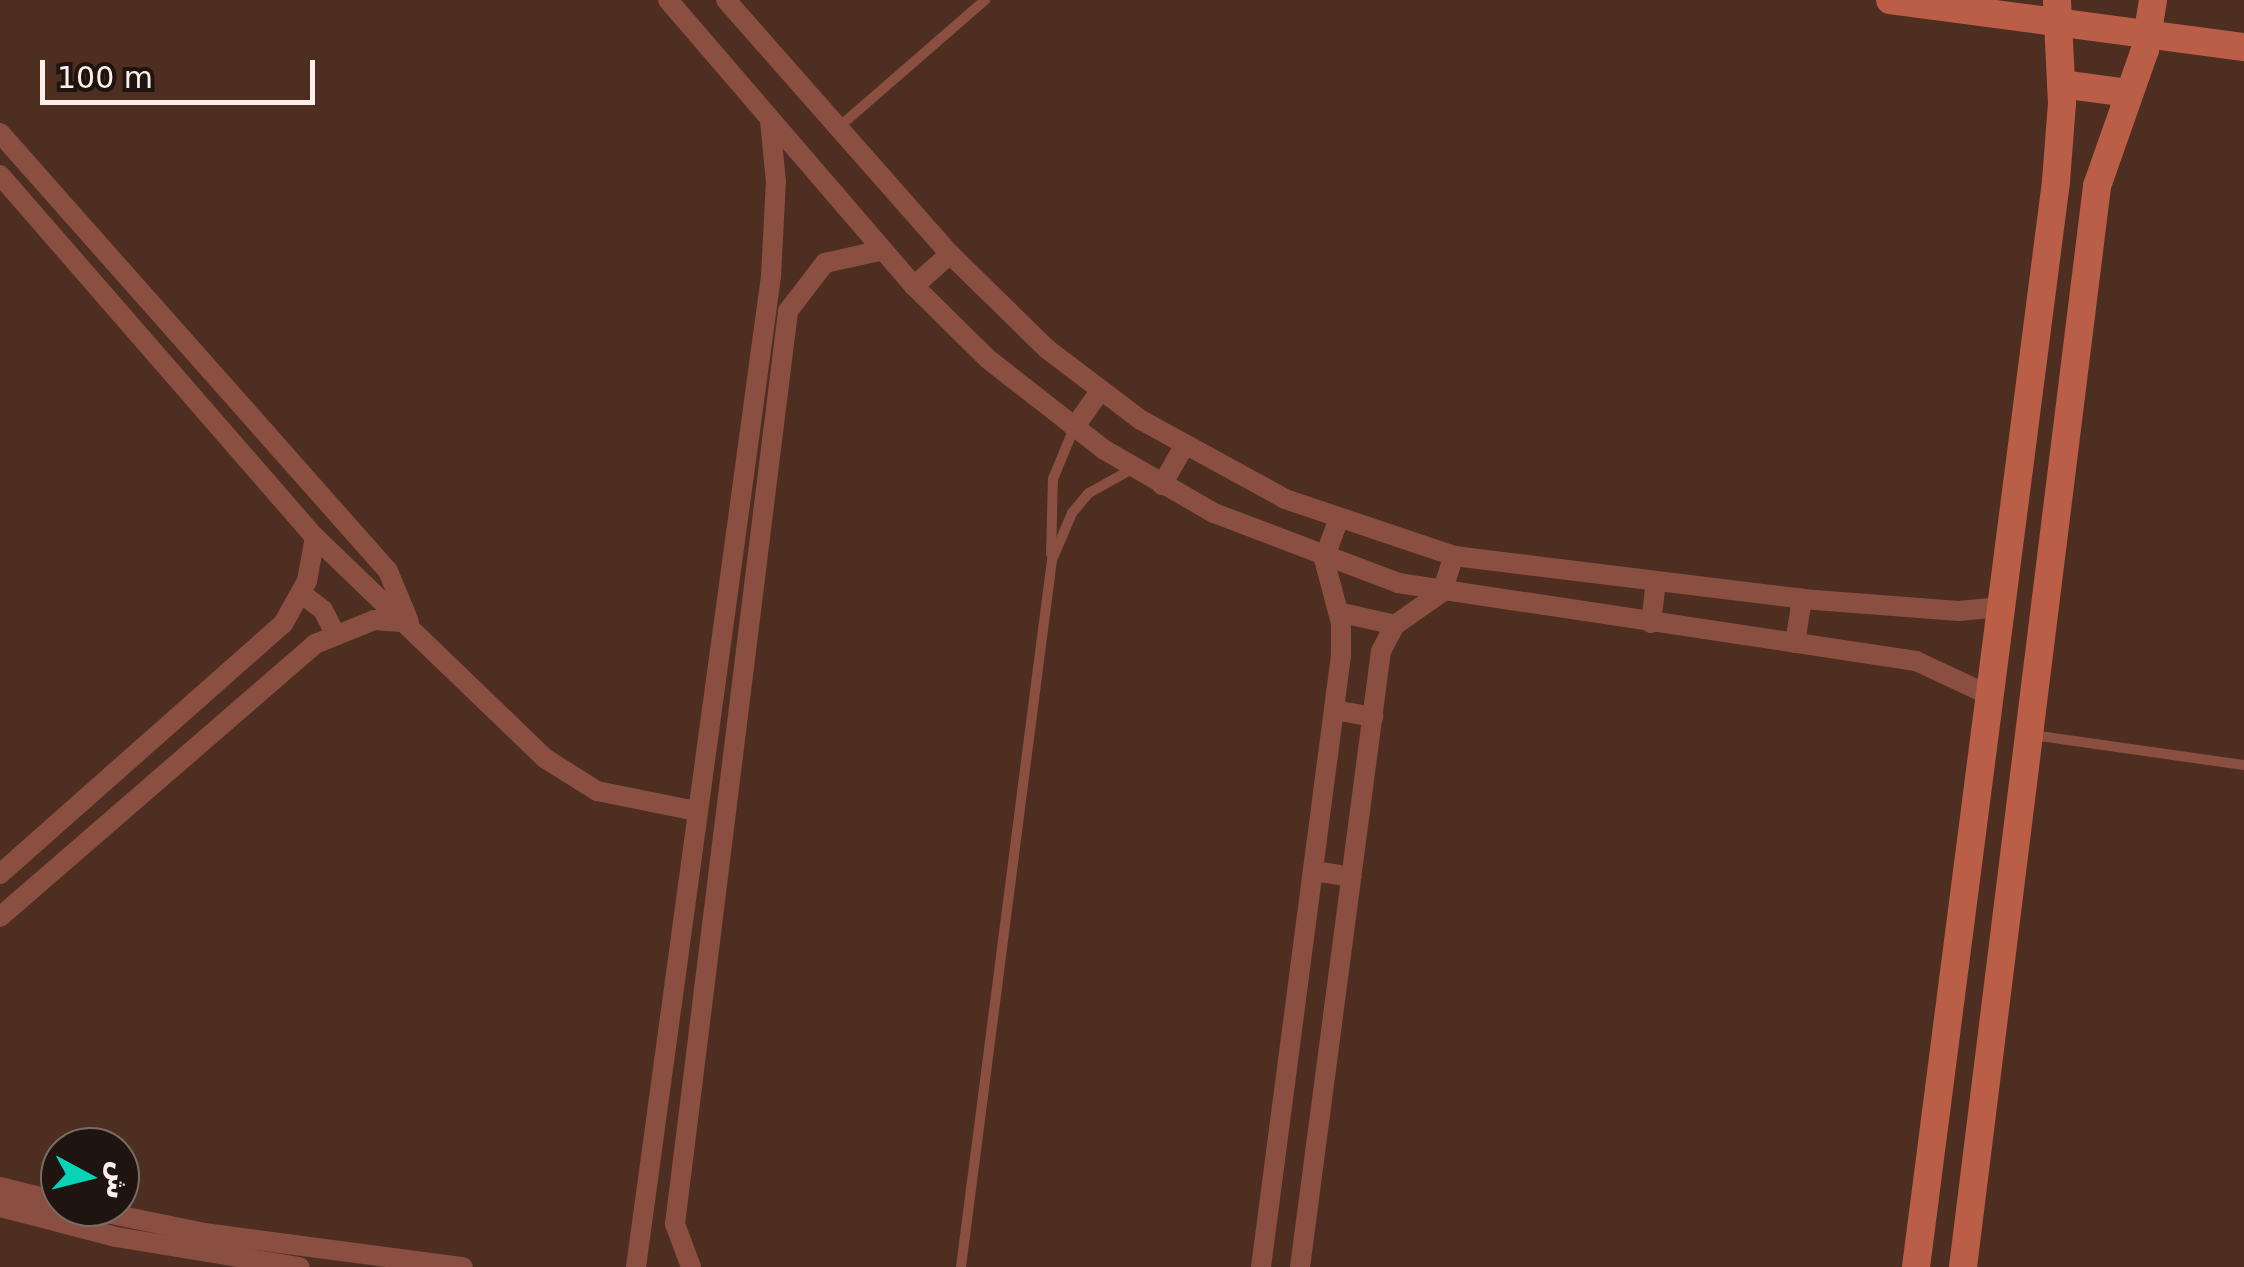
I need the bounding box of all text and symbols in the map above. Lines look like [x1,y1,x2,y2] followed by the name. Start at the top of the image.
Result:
[45,40,320,102] scale bar
[57,60,153,95] text: 100 m
[40,1127,140,1227] north arrow
[100,1159,137,1202] text: ش

